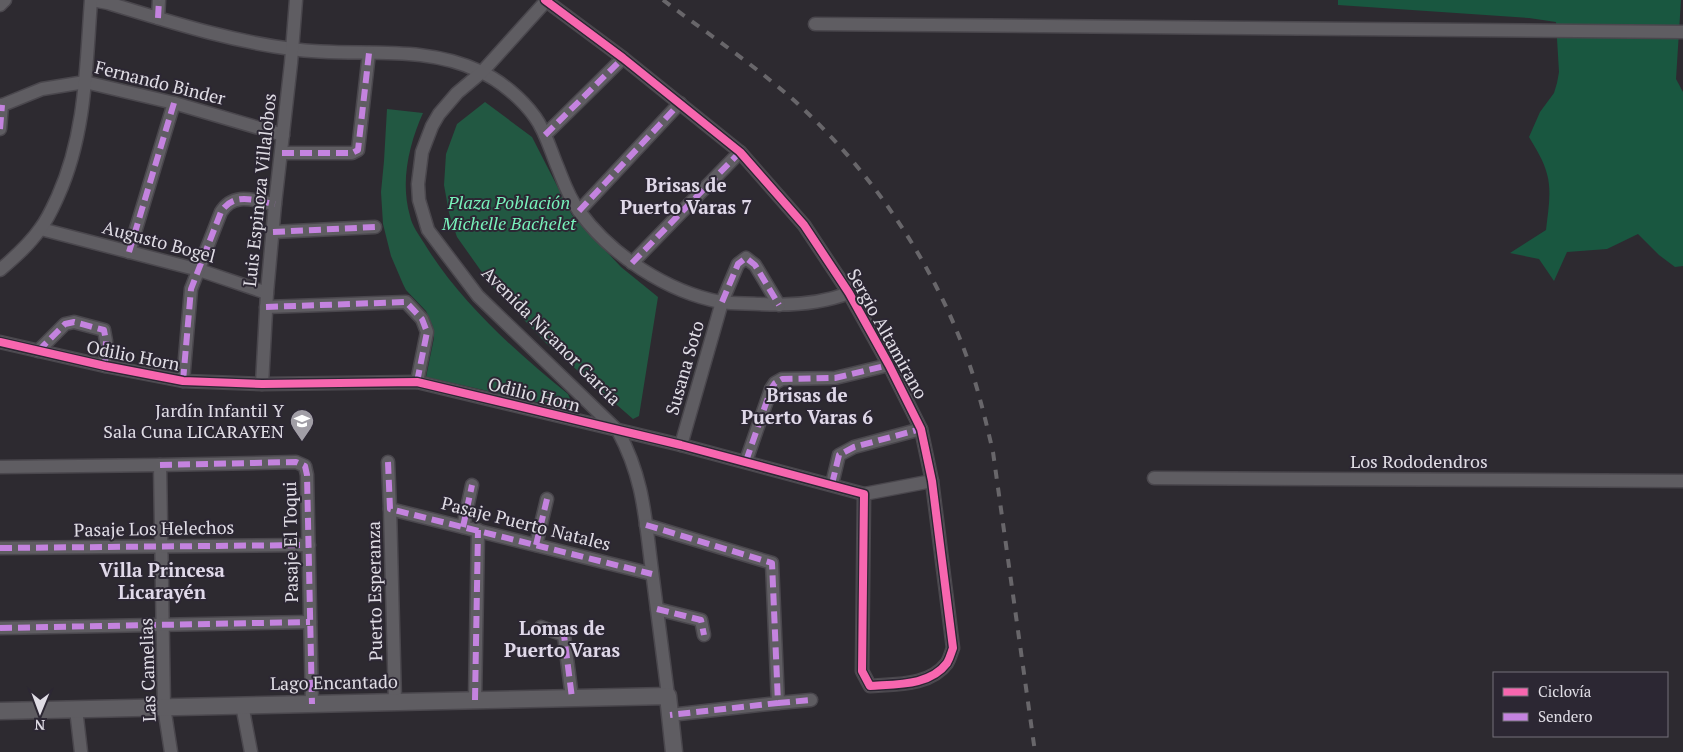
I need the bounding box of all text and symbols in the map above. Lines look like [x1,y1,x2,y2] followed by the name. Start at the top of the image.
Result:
[92,54,228,110] street label: Fernando Binder
[237,92,281,288] street label: Luis Espinoza Villalobos
[620,172,752,219] district label: Brisas de Puerto Varas 7
[441,190,577,235] park label: Plaza Población Michelle Bachelet
[100,214,218,268] street label: Augusto Bogel
[477,260,627,410] street label: Avenida Nicanor García
[842,264,934,403] street label: Sergio Altamirano
[659,318,709,418] street label: Susana Soto
[84,334,182,376] street label: Odilio Horn
[485,371,583,417] street label: Odilio Horn
[741,382,873,429] district label: Brisas de Puerto Varas 6
[103,398,284,443] place label: Jardín Infantil Y Sala Cuna LICARAYEN
[289,408,315,442] school or university icon: Jardín Infantil Y Sala Cuna LICARAYEN
[1350,449,1488,473] street label: Los Rododendros
[277,481,303,603] street label: Pasaje El Toqui
[439,490,613,556] street label: Pasaje Puerto Natales
[73,515,235,541] street label: Pasaje Los Helechos
[361,521,387,661] street label: Puerto Esperanza
[99,557,225,604] district label: Villa Princesa Licarayén
[504,615,621,662] district label: Lomas de Puerto Varas
[133,618,161,722] street label: Las Camelias
[270,669,398,695] street label: Lago Encantado
[1493,672,1668,737] legend
[1538,681,1592,701] text: Ciclovía
[15,687,65,737] north arrow
[1538,706,1592,726] text: Sendero
[34,716,45,735] text: N

